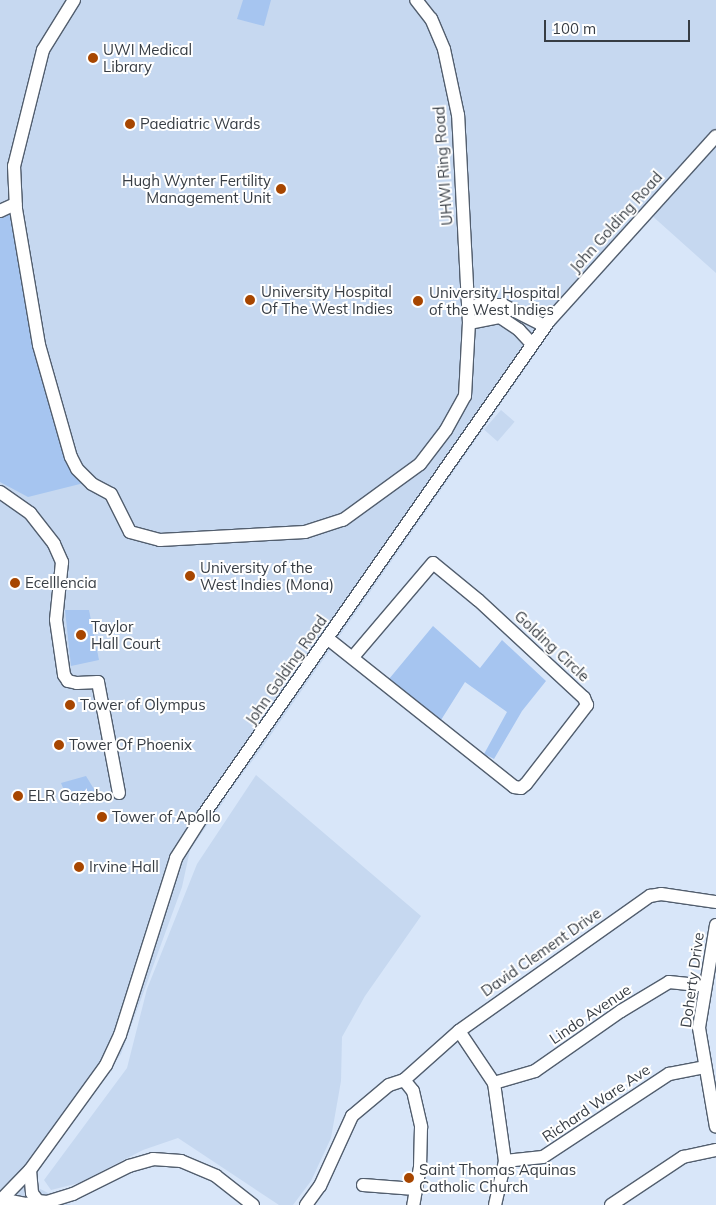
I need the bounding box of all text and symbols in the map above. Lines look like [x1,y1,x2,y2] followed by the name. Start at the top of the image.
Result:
[546,10,692,42] scale bar
[552,19,596,38] text: 100 m
[103,40,192,75] place label: UWI Medical Library
[87,52,99,64] marker: UWI Medical Library
[430,106,456,226] street label: UHWI Ring Road
[140,115,260,133] place label: Paediatric Wards
[124,118,136,130] marker: Paediatric Wards
[566,168,666,276] street label: John Golding Road
[122,171,271,206] place label: Hugh Wynter Fertility Management Unit
[275,183,287,195] marker: Hugh Wynter Fertility Management Unit
[261,282,393,317] place label: University Hospital Of The West Indies
[429,283,560,318] place label: University Hospital of the West Indies
[243,293,257,307] marker: University Hospital Of The West Indies
[411,294,425,308] marker: University Hospital of the West Indies
[200,558,334,593] place label: University of the West Indies (Mona)
[184,570,196,582] marker: University of the West Indies (Mona)
[25,574,97,592] place label: Ecelllencia
[9,577,21,589] marker: Ecelllencia
[511,607,593,685] street label: Golding Circle
[242,612,330,728] street label: John Golding Road
[91,617,161,652] place label: Taylor Hall Court
[75,629,87,641] marker: Taylor Hall Court
[80,696,206,714] place label: Tower of Olympus
[64,699,76,711] marker: Tower of Olympus
[69,736,192,754] place label: Tower Of Phoenix
[53,739,65,751] marker: Tower Of Phoenix
[28,787,113,805] place label: ELR Gazebo
[12,790,24,802] marker: ELR Gazebo
[112,808,221,826] place label: Tower of Apollo
[96,811,108,823] marker: Tower of Apollo
[89,858,159,876] place label: Irvine Hall
[73,861,85,873] marker: Irvine Hall
[478,904,604,1000] street label: David Clement Drive
[676,931,708,1029] street label: Doherty Drive
[546,980,634,1048] street label: Lindo Avenue
[539,1060,653,1146] street label: Richard Ware Ave
[419,1160,576,1195] place label: Saint Thomas Aquinas Catholic Church
[403,1172,415,1184] marker: Saint Thomas Aquinas Catholic Church

